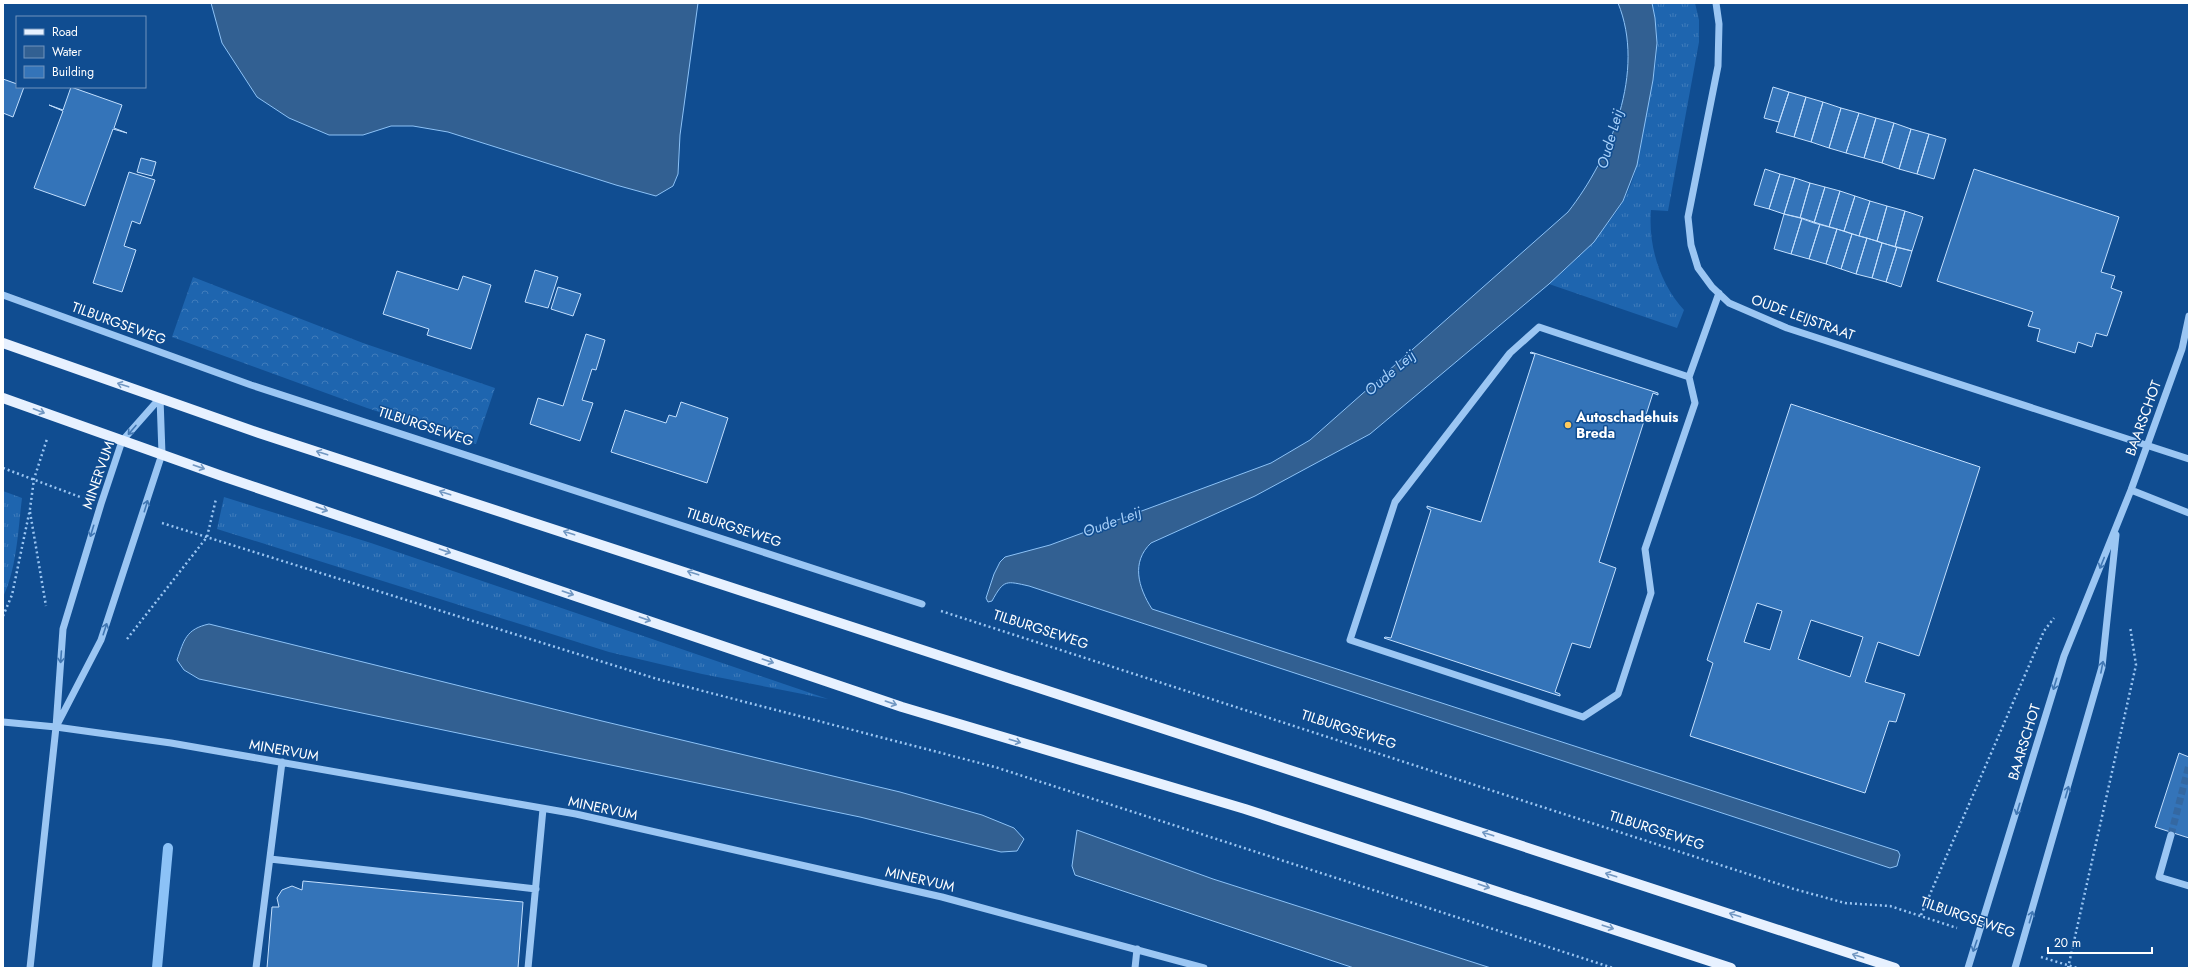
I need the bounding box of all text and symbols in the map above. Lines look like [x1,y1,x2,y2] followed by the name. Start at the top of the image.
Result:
[16,16,146,88] legend
[52,23,78,41] text: Road
[52,43,83,61] text: Water
[52,63,94,81] text: Building
[1591,106,1629,171] water label: Oude Leij
[1749,289,1858,345] street label: OUDE LEIJSTRAAT
[69,297,169,349] street label: TILBURGSEWEG
[1360,345,1421,401] water label: Oude Leij
[2120,377,2166,458] street label: BAARSCHOT
[117,381,130,388] one-way arrow
[376,401,476,451] street label: TILBURGSEWEG
[1575,407,1679,443] place label: Autoschadehuis Breda
[33,408,45,416] one-way arrow
[1563,420,1573,430] marker: Autoschadehuis Breda
[128,424,137,434] one-way arrow
[77,438,119,512] street label: MINERVUM
[315,449,328,456] one-way arrow
[192,464,205,471] one-way arrow
[439,489,452,496] one-way arrow
[143,499,150,512] one-way arrow
[1080,501,1145,543] water label: Oude Leij
[684,502,784,552] street label: TILBURGSEWEG
[315,506,328,513] one-way arrow
[88,524,95,537] one-way arrow
[563,529,576,536] one-way arrow
[438,548,451,555] one-way arrow
[2098,557,2106,569] one-way arrow
[687,569,699,577] one-way arrow
[561,590,574,597] one-way arrow
[991,604,1091,654] street label: TILBURGSEWEG
[638,616,651,623] one-way arrow
[101,623,109,635] one-way arrow
[57,650,64,663] one-way arrow
[761,658,774,665] one-way arrow
[2098,661,2106,674] one-way arrow
[2051,678,2058,691] one-way arrow
[885,700,897,708] one-way arrow
[2003,701,2045,783] street label: BAARSCHOT
[1299,704,1399,754] street label: TILBURGSEWEG
[248,734,320,766] street label: MINERVUM
[1009,738,1022,745] one-way arrow
[2064,786,2071,799] one-way arrow
[566,791,640,825] street label: MINERVUM
[2014,802,2021,815] one-way arrow
[1607,805,1707,855] street label: TILBURGSEWEG
[1481,830,1494,837] one-way arrow
[883,861,957,897] street label: MINERVUM
[1605,871,1618,878] one-way arrow
[1478,883,1490,891] one-way arrow
[1918,891,2018,943] street label: TILBURGSEWEG
[1728,911,1741,918] one-way arrow
[2028,911,2035,924] one-way arrow
[1601,924,1613,932] one-way arrow
[2048,929,2152,955] scale bar
[2054,934,2081,952] text: 20 m
[1971,940,1979,952] one-way arrow
[1852,952,1865,959] one-way arrow

